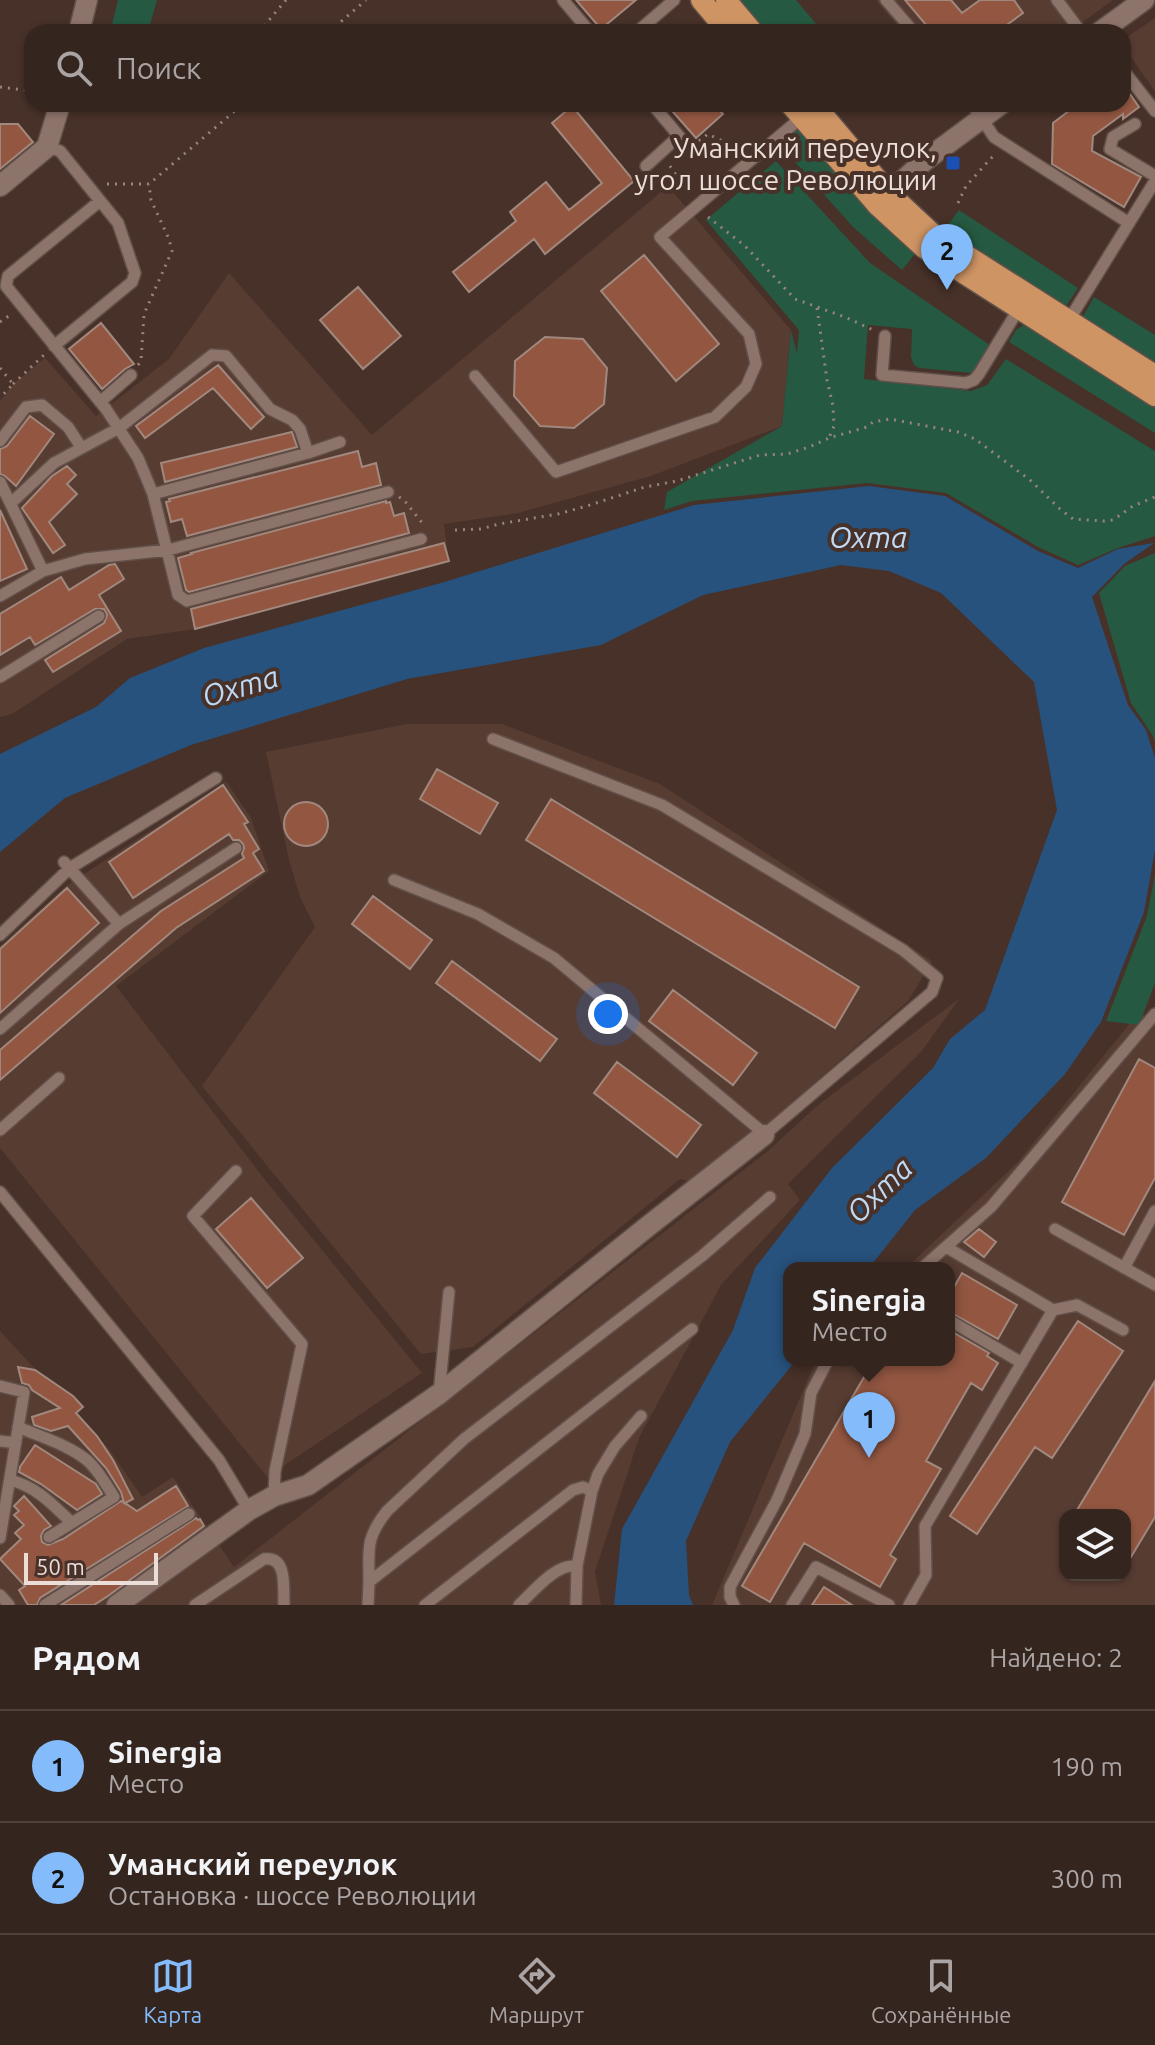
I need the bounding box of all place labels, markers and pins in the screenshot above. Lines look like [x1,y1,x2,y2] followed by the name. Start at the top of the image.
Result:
[635,132,937,195] place label: Уманский переулок, угол шоссе Революции
[944,154,962,172] marker: Уманский переулок, угол шоссе Революции
[921,224,973,290] pin: 2
[843,1392,895,1458] pin: 1

